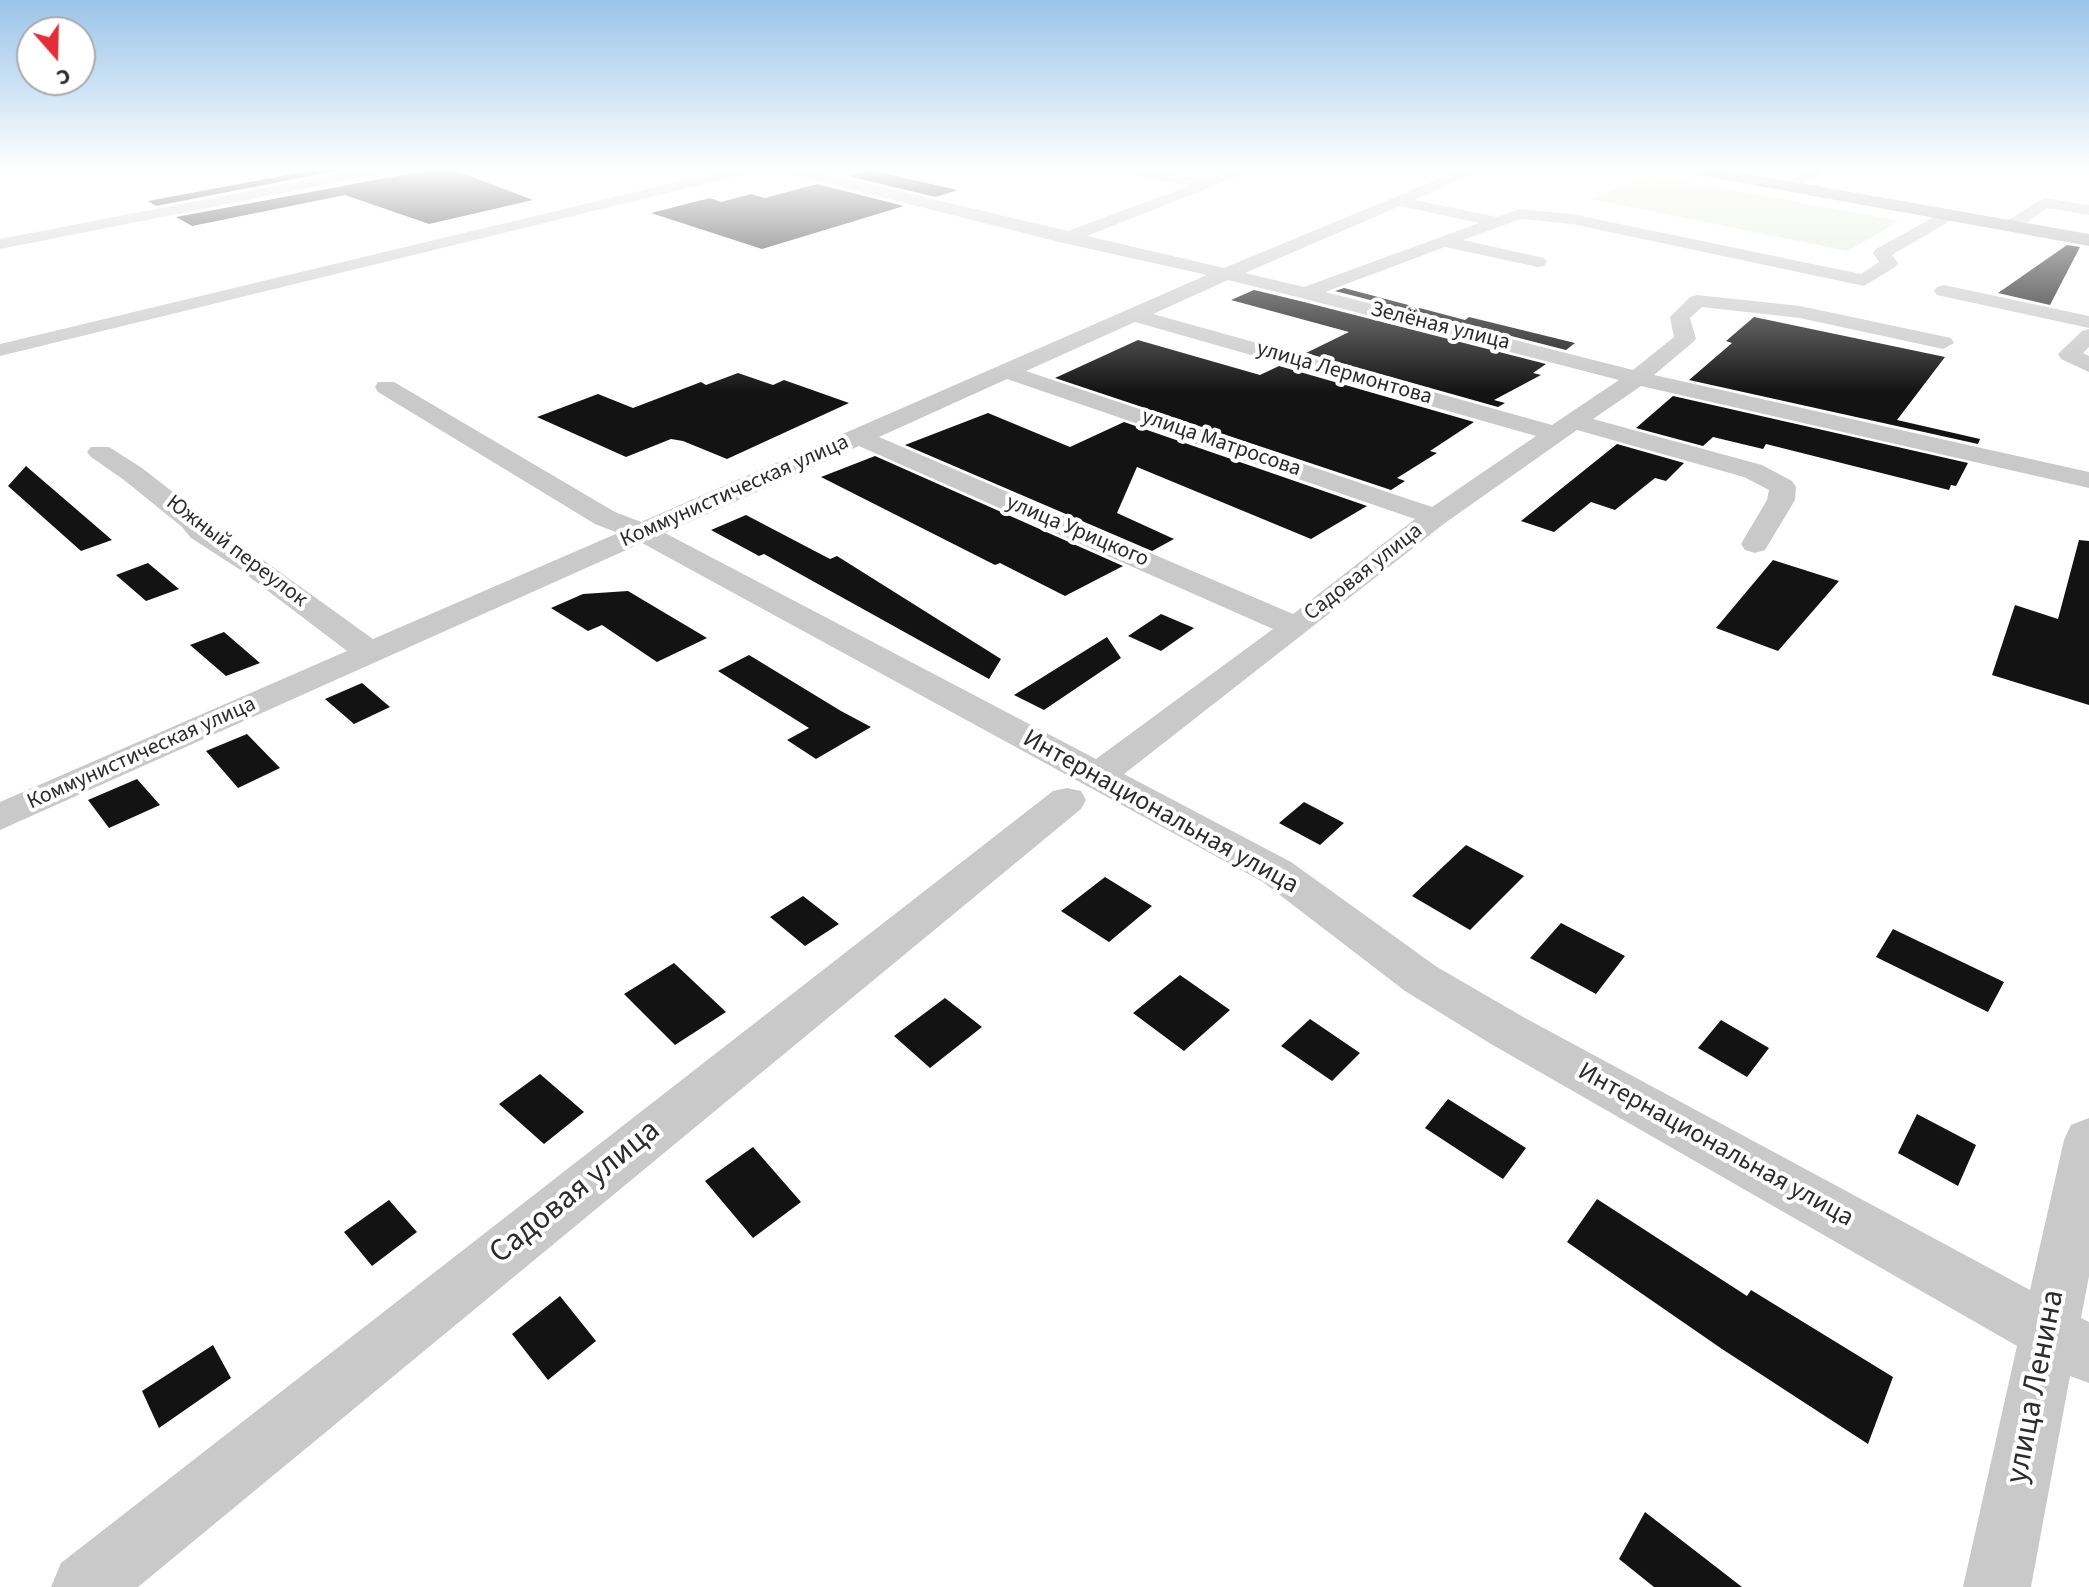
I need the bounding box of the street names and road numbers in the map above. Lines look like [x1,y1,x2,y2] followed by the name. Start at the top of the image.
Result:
[1368,297,1512,357] street label: Зелёная улица
[1253,336,1435,412] street label: улица Лермонтова
[1138,404,1304,484] street label: улица Матросова
[617,430,853,554] street label: Коммунистическая улица
[160,490,312,614] street label: Южный переулок
[1002,490,1152,574] street label: улица Урицкого
[1300,519,1428,627] street label: Садовая улица
[24,692,260,816] street label: Коммунистическая улица
[1017,724,1303,902] street label: Интернациональная улица
[1572,1057,1858,1235] street label: Интернациональная улица
[483,1113,669,1273] street label: Садовая улица
[1999,1287,2075,1487] street label: улица Ленина

